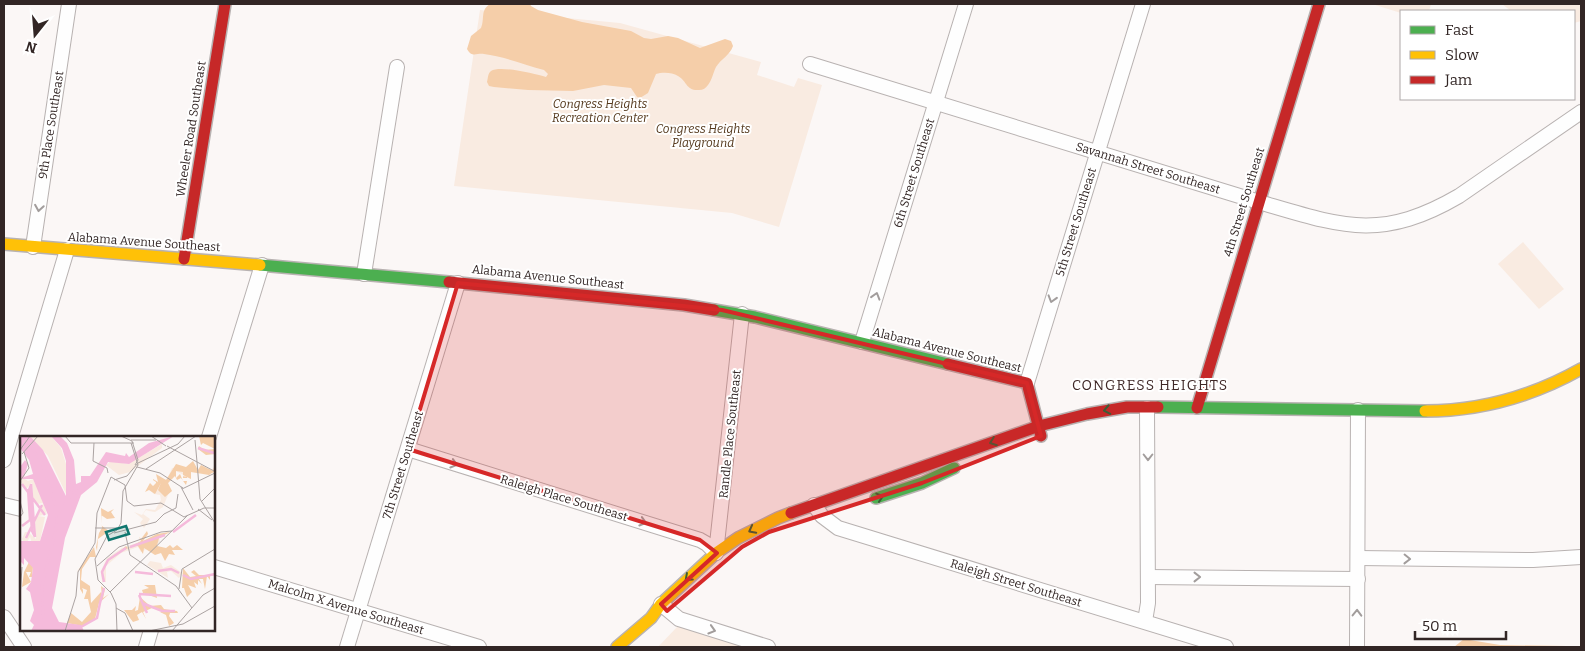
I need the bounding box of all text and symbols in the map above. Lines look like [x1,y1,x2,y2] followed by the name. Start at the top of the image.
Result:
[10,10,60,60] north arrow
[1400,10,1575,100] legend
[1445,21,1474,39] text: Fast
[24,37,39,57] text: N
[1445,46,1480,64] text: Slow
[173,59,209,198] street label: Wheeler Road Southeast
[36,69,67,180] street label: 9th Place Southeast
[1444,71,1473,89] text: Jam
[552,97,649,125] park label: Congress Heights Recreation Center
[891,116,938,229] street label: 6th Street Southeast
[656,122,751,150] park label: Congress Heights Playground
[1074,139,1222,197] street label: Savannah Street Southeast
[1221,145,1267,258] street label: 4th Street Southeast
[1053,165,1099,278] street label: 5th Street Southeast
[34,203,44,212] one-way arrow
[67,230,221,254] street label: Alabama Avenue Southeast
[471,262,625,292] street label: Alabama Avenue Southeast
[871,292,881,300] one-way arrow
[1048,295,1058,303] one-way arrow
[871,325,1024,375] street label: Alabama Avenue Southeast
[716,368,744,499] street label: Randle Place Southeast
[1072,377,1228,394] district label: CONGRESS HEIGHTS
[1102,405,1111,415] one-way arrow
[380,408,426,521] street label: 7th Street Southeast
[20,436,215,631] inset map
[989,436,997,446] one-way arrow
[1143,453,1153,461] one-way arrow
[450,458,458,468] one-way arrow
[499,472,630,524] street label: Raleigh Place Southeast
[875,492,883,502] one-way arrow
[638,516,646,526] one-way arrow
[749,524,758,534] one-way arrow
[1404,554,1411,564] one-way arrow
[949,556,1084,610] street label: Raleigh Street Southeast
[1193,572,1201,582] one-way arrow
[685,573,694,582] one-way arrow
[266,577,426,638] street label: Malcolm X Avenue Southeast
[1415,608,1506,640] scale bar
[1352,609,1362,617] one-way arrow
[1422,617,1458,635] text: 50 m
[707,624,715,634] one-way arrow

